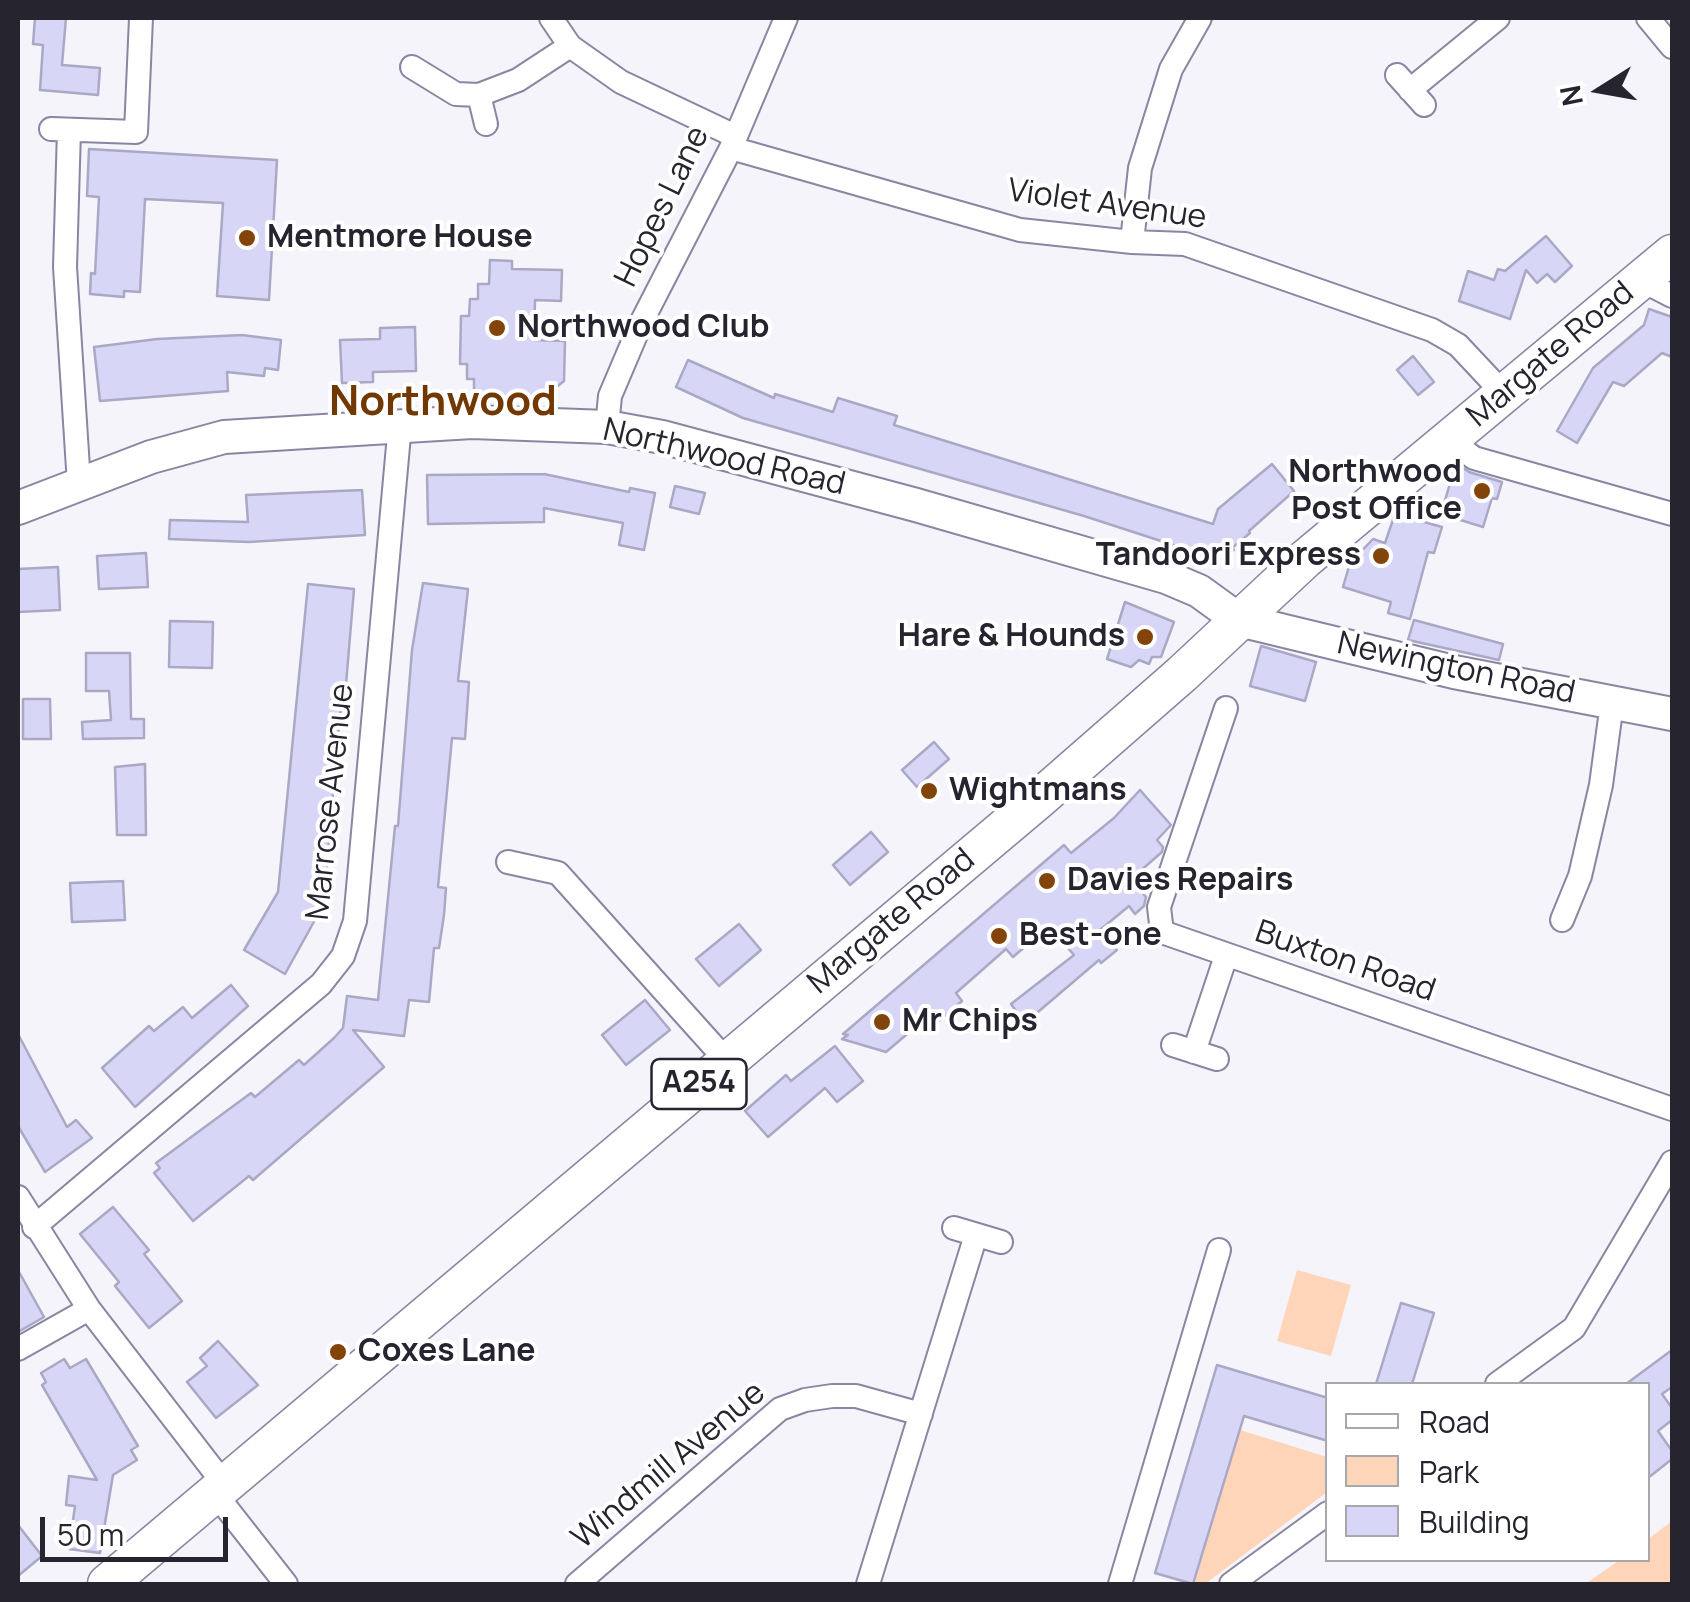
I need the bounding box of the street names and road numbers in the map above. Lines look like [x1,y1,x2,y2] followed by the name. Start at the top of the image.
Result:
[608,121,718,293] street label: Hopes Lane
[1005,172,1209,238] street label: Violet Avenue
[1460,274,1642,436] street label: Margate Road
[599,411,849,505] street label: Northwood Road
[1334,625,1578,713] street label: Newington Road
[299,682,363,922] street label: Marrose Avenue
[801,841,983,1003] street label: Margate Road
[1250,913,1440,1011] street label: Buxton Road
[652,1059,746,1109] road number: A254
[565,1374,773,1558] street label: Windmill Avenue

